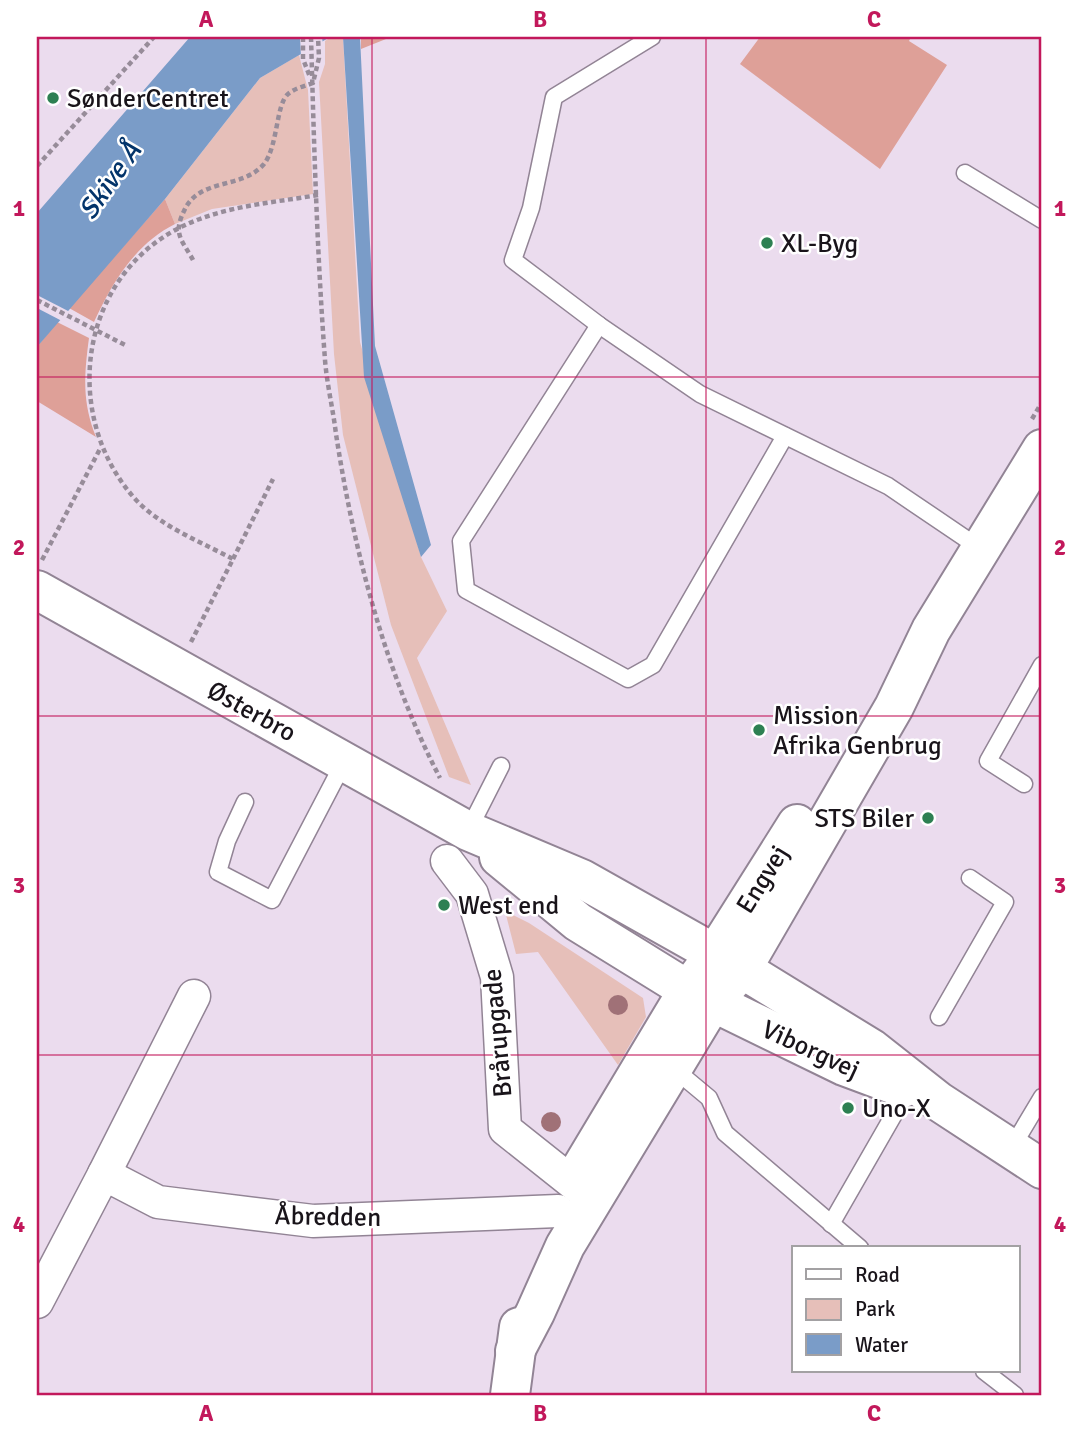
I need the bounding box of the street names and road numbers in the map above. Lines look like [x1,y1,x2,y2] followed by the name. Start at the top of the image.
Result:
[202,675,301,749] street label: Østerbro
[730,840,796,920] street label: Engvej
[476,967,520,1099] street label: Brårupgade
[757,1013,864,1086] street label: Viborgvej
[274,1200,381,1234] street label: Åbredden

